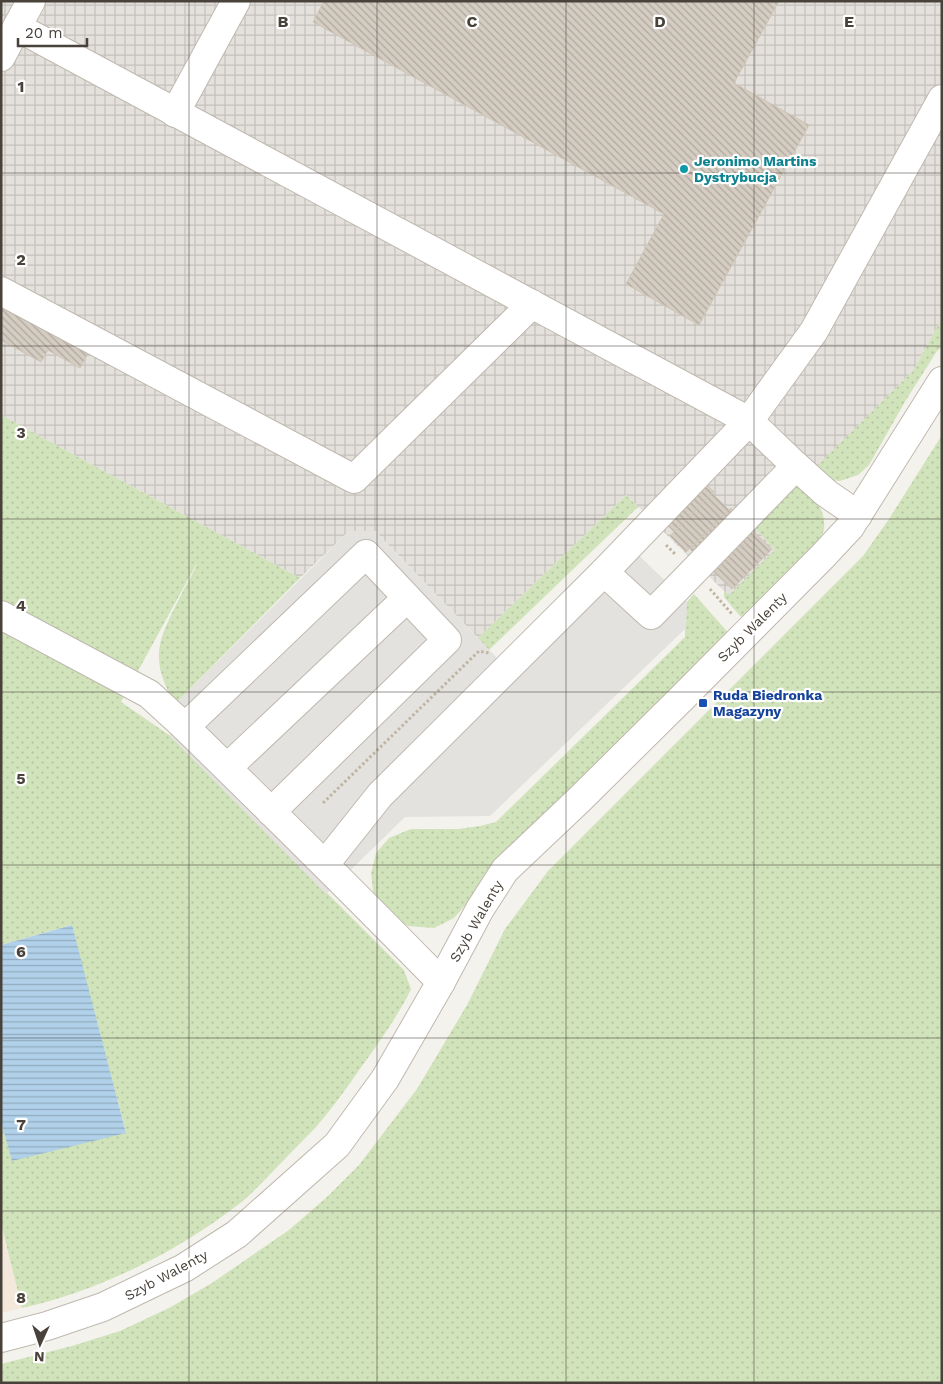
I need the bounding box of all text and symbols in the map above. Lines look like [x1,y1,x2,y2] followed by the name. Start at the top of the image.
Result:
[278,12,289,31] text: B
[467,12,478,31] text: C
[654,12,666,31] text: D
[844,12,854,31] text: E
[18,15,86,47] scale bar
[25,24,63,42] text: 20 m
[18,77,24,96] text: 1
[694,153,817,185] place label: Jeronimo Martins Dystrybucja
[678,163,690,175] marker: Jeronimo Martins Dystrybucja
[16,250,26,269] text: 2
[16,423,26,442] text: 3
[714,588,791,665] street label: Szyb Walenty
[16,596,26,615] text: 4
[713,687,823,719] place label: Ruda Biedronka Magazyny
[697,697,709,709] marker: Ruda Biedronka Magazyny
[16,769,26,788] text: 5
[446,877,506,965] street label: Szyb Walenty
[16,942,26,961] text: 6
[16,1115,26,1134] text: 7
[122,1246,211,1304] street label: Szyb Walenty
[16,1288,26,1307] text: 8
[15,1319,65,1369] north arrow
[34,1349,45,1365] text: N

